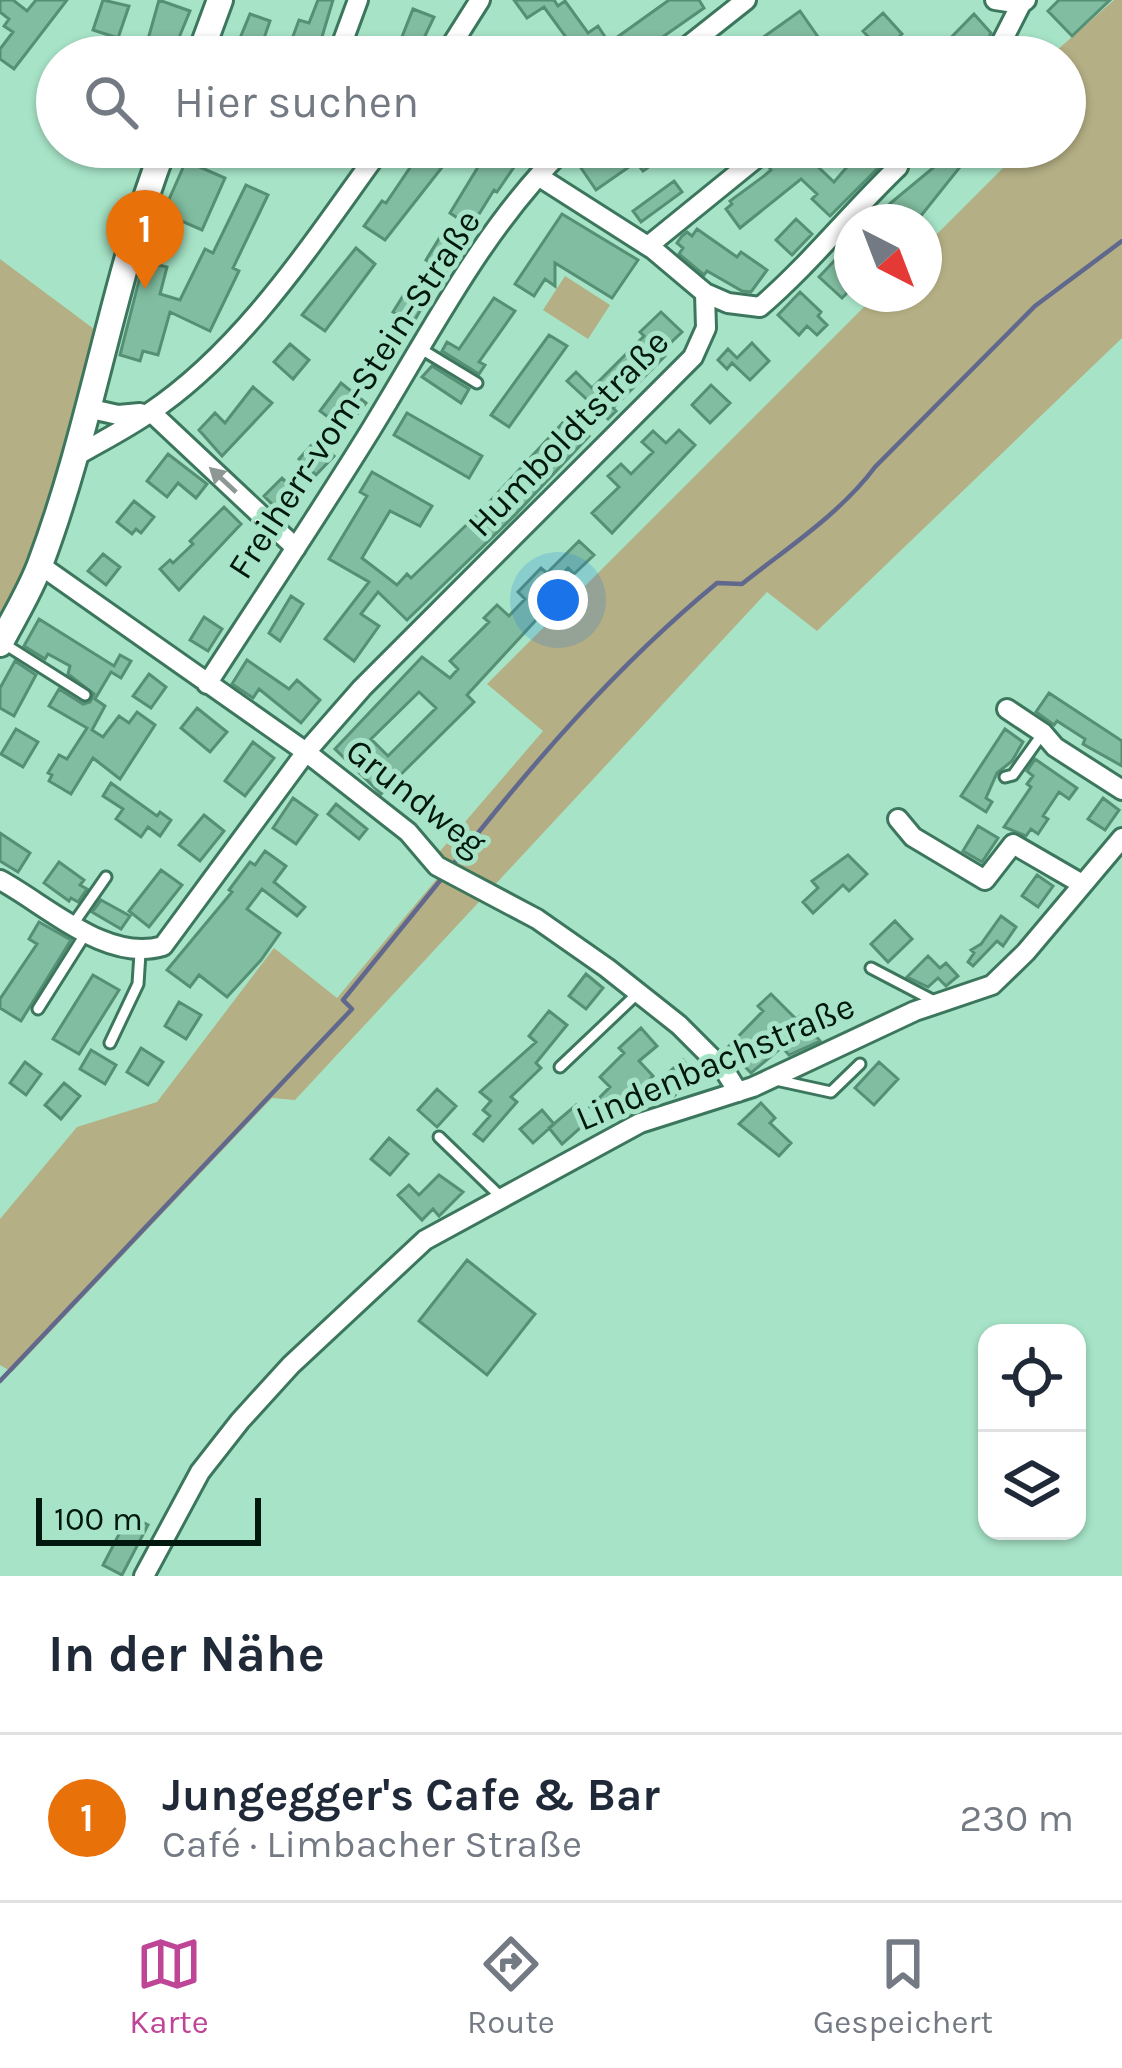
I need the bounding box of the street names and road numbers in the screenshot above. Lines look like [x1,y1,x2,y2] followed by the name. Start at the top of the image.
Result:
[219,202,489,586] street label: Freiherr-vom-Stein-Straße
[459,321,677,545] street label: Humboldtstraße
[338,729,494,865] street label: Grundweg
[570,984,860,1140] street label: Lindenbachstraße

